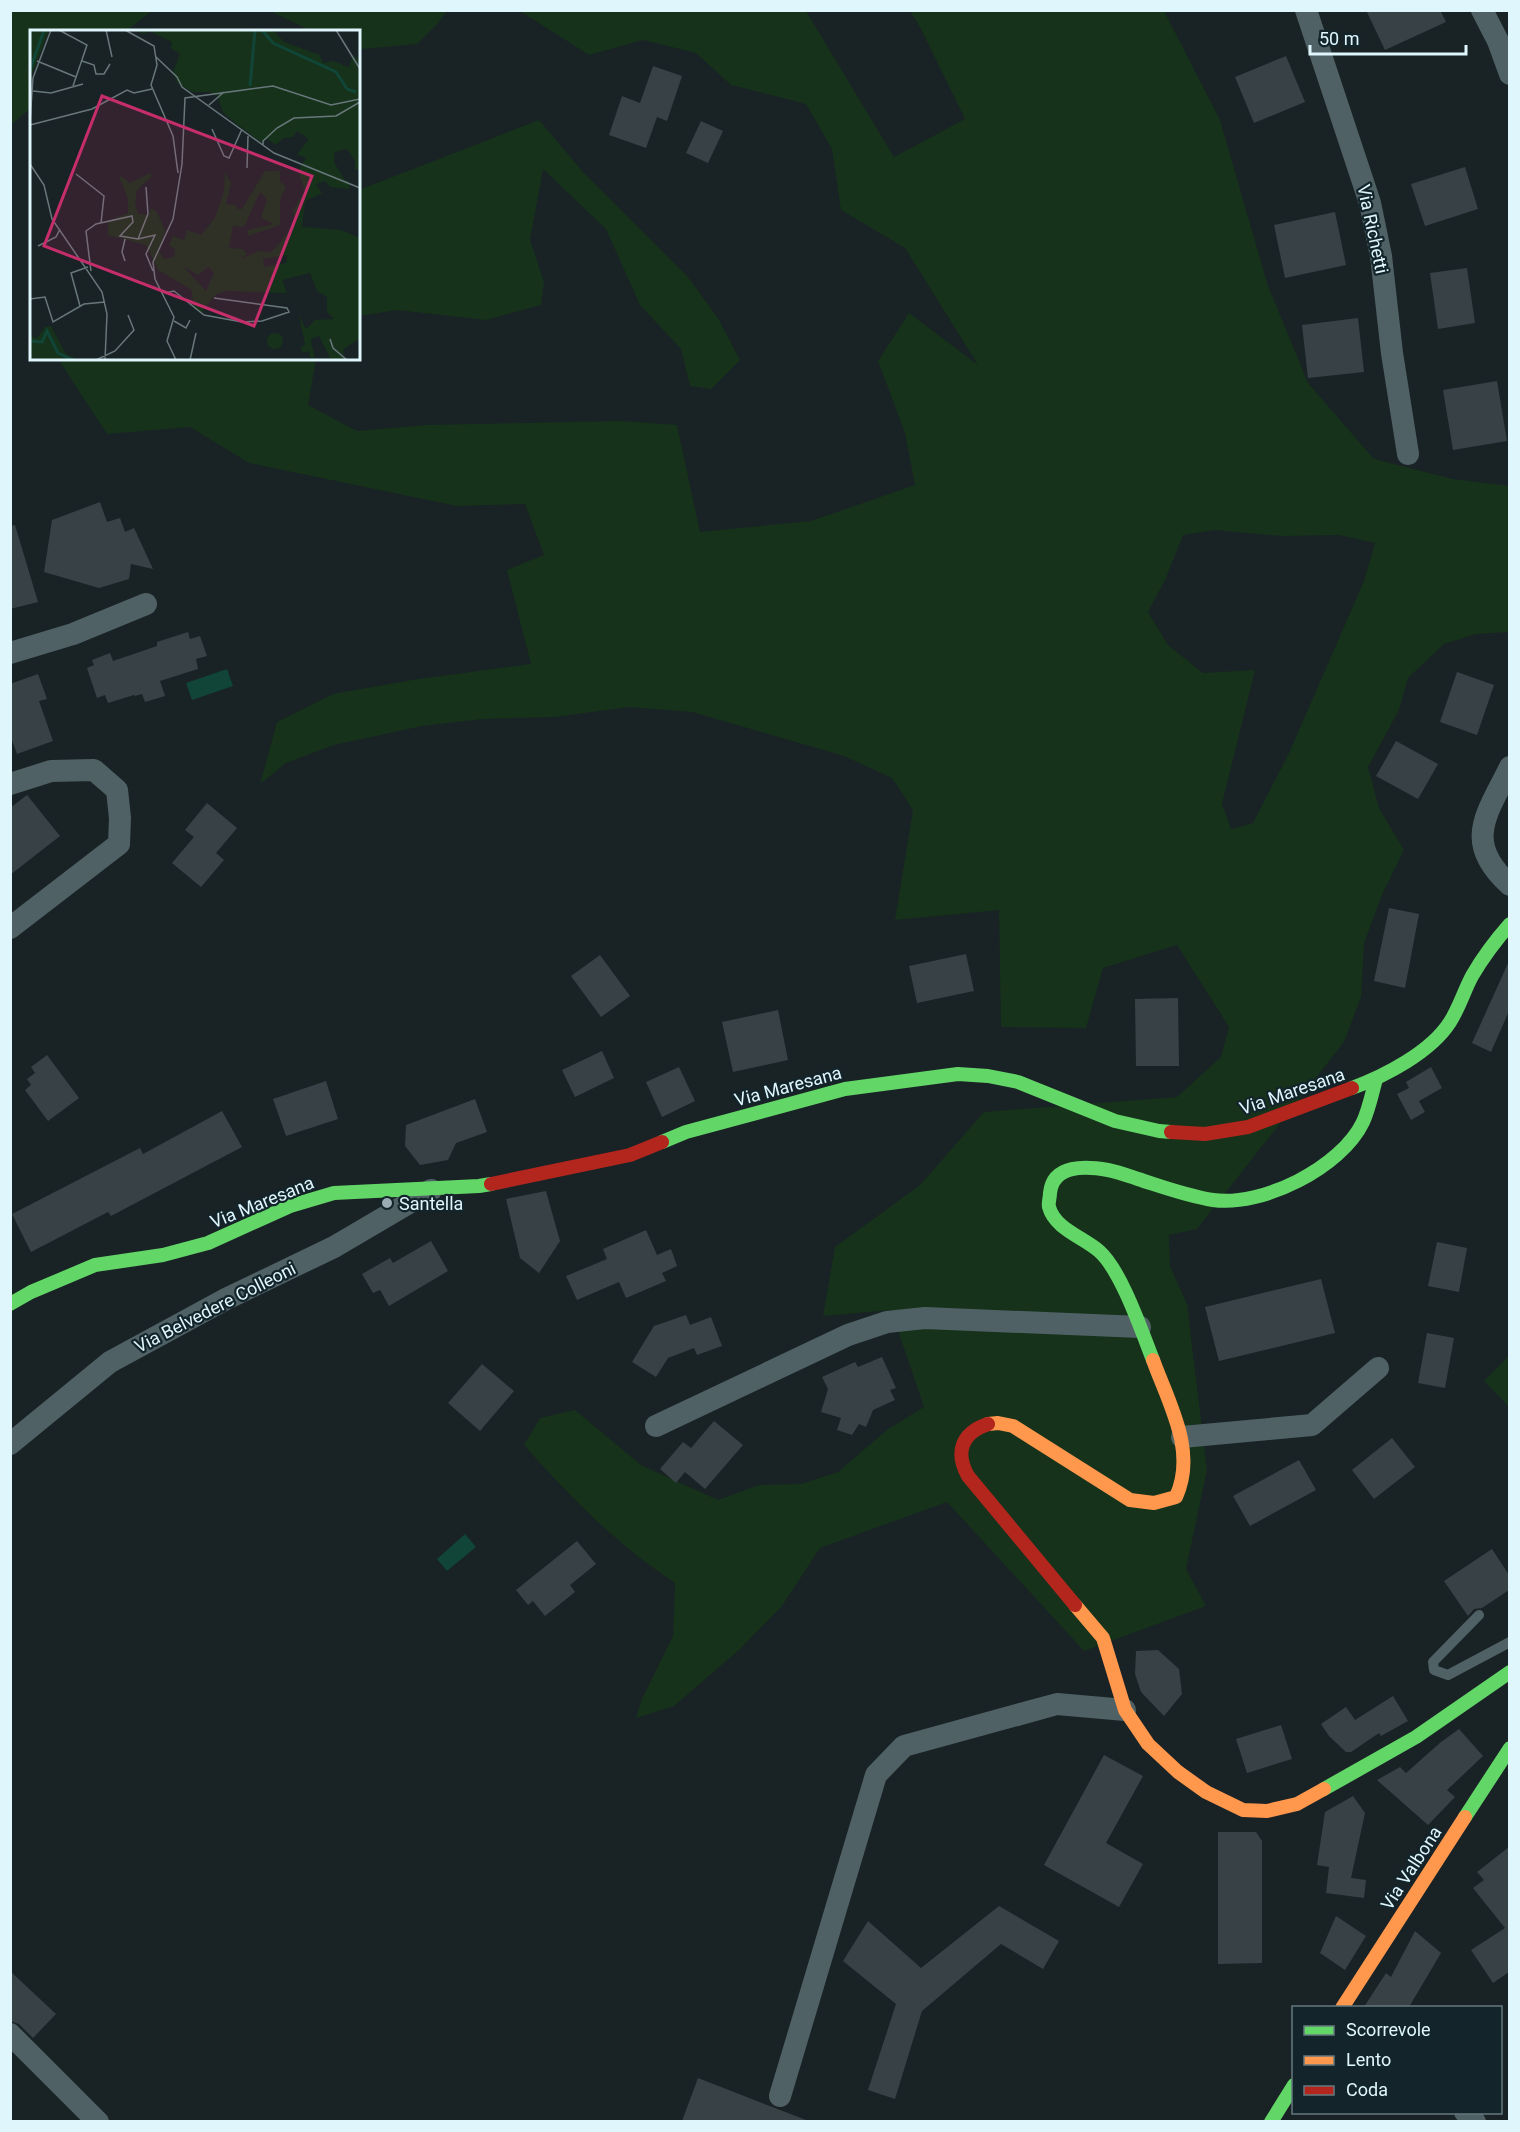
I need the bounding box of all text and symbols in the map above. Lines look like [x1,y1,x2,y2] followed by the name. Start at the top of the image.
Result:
[1310,18,1466,56] scale bar
[1319,28,1359,49] text: 50 m
[30,30,360,360] inset map
[1353,183,1393,275] street label: Via Richetti
[732,1062,844,1110] street label: Via Maresana
[1237,1063,1347,1119] street label: Via Maresana
[207,1172,317,1232] street label: Via Maresana
[399,1193,463,1214] place label: Santella
[380,1196,394,1210] marker: Santella
[131,1257,299,1357] street label: Via Belvedere Colleoni
[1376,1822,1446,1914] street label: Via Valbona
[1292,2006,1502,2114] legend
[1346,2019,1431,2040] text: Scorrevole
[1346,2049,1391,2070] text: Lento
[1346,2079,1388,2100] text: Coda

